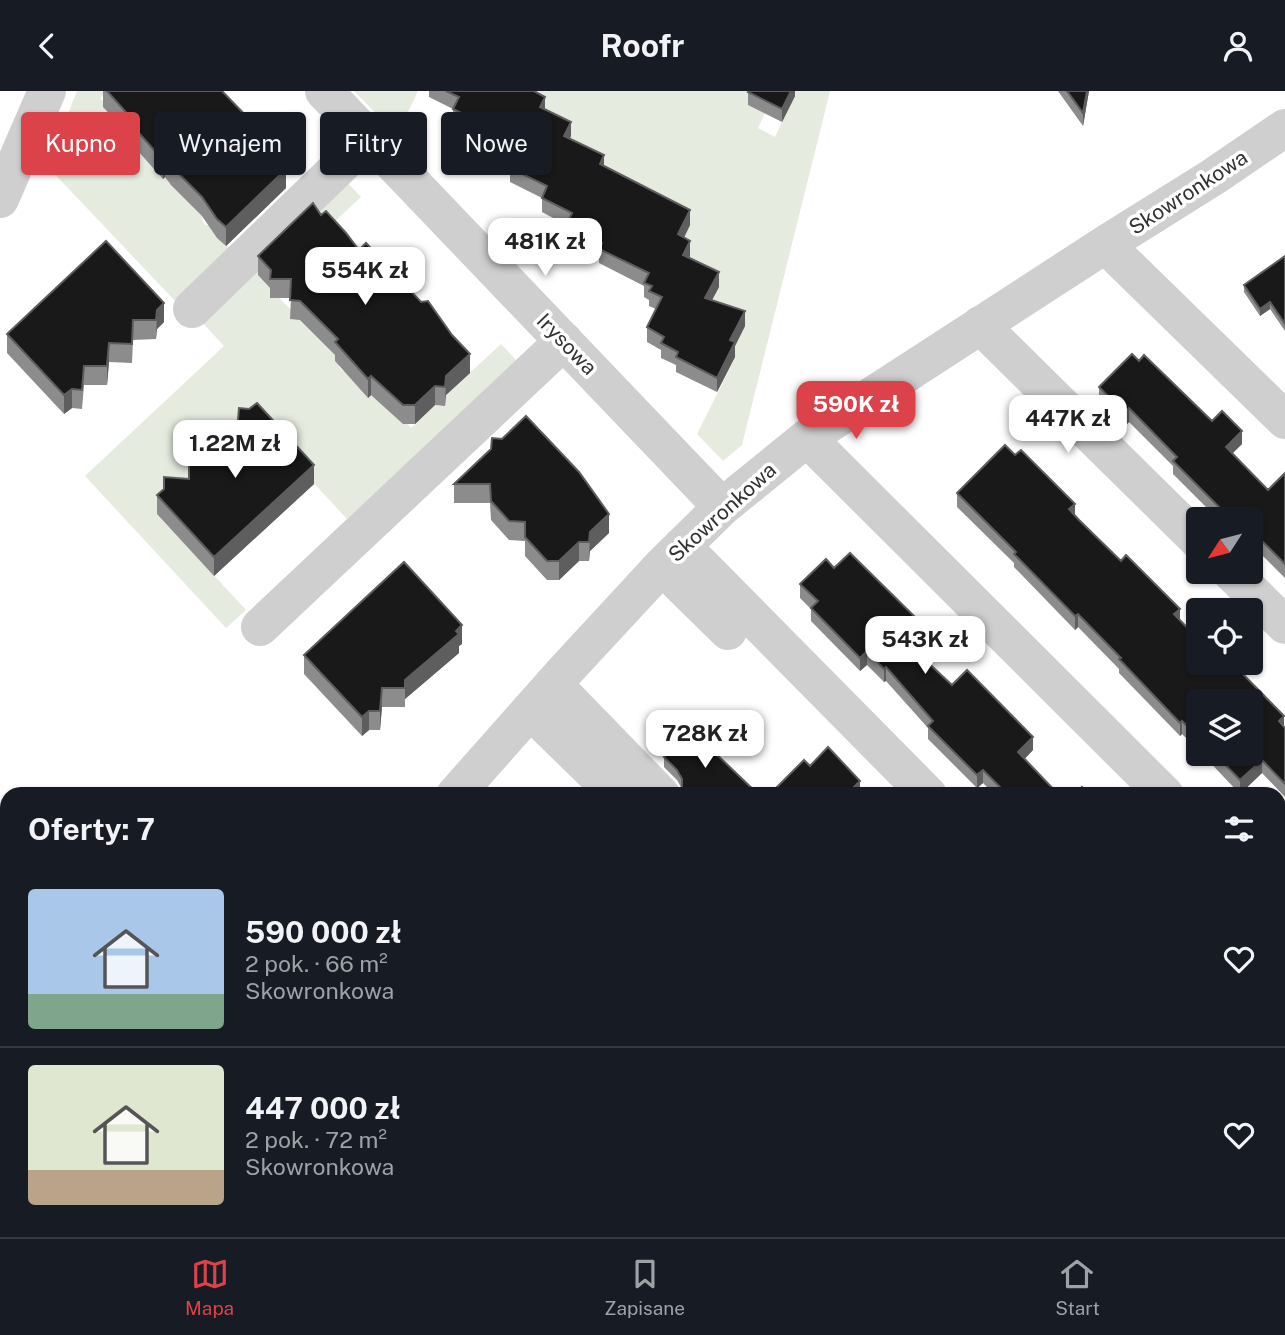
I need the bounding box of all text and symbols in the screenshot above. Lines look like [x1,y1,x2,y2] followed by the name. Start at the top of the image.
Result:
[28,27,66,65] icon: back
[601,27,684,64] text: Roofr
[1219,27,1257,65] icon: person
[21,112,140,175] chip: Kupno
[154,112,306,175] chip: Wynajem
[320,112,427,175] chip: Filtry
[441,112,552,175] chip: Nowe
[1124,144,1252,240] street label: Skowronkowa
[480,219,610,278] pin: 481K zł
[504,227,586,254] text: 481K zł
[300,247,430,307] pin: 554K zł
[321,256,409,283] text: 554K zł
[532,308,602,380] street label: Irysowa
[791,381,921,441] pin: 590K zł
[812,390,900,417] text: 590K zł
[1003,395,1133,455] pin: 447K zł
[1025,404,1111,431] text: 447K zł
[163,421,307,480] pin: 1.22M zł
[189,429,281,456] text: 1.22M zł
[663,457,781,567] street label: Skowronkowa
[1186,507,1264,585] north arrow
[1186,507,1263,766] map controls
[1186,598,1263,675] button: locate
[860,617,990,676] pin: 543K zł
[881,625,969,652] text: 543K zł
[1186,689,1263,766] button: layers
[640,711,770,770] pin: 728K zł
[662,719,748,746] text: 728K zł
[1220,810,1258,848] icon: filters
[28,811,155,847] text: Oferty: 7
[245,914,402,950] text: 590 000 zł
[84,917,168,1001] icon: home
[1220,940,1258,978] icon: heart
[245,950,388,977] text: 2 pok. · 66 m²
[245,977,394,1004] text: Skowronkowa
[245,1090,401,1126] text: 447 000 zł
[84,1093,168,1177] icon: home
[1220,1116,1258,1154] icon: heart
[245,1126,387,1153] text: 2 pok. · 72 m²
[245,1153,394,1180] text: Skowronkowa
[185,1255,234,1319] tab: Mapa
[604,1255,685,1319] tab: Zapisane
[1055,1255,1100,1319] tab: Start

